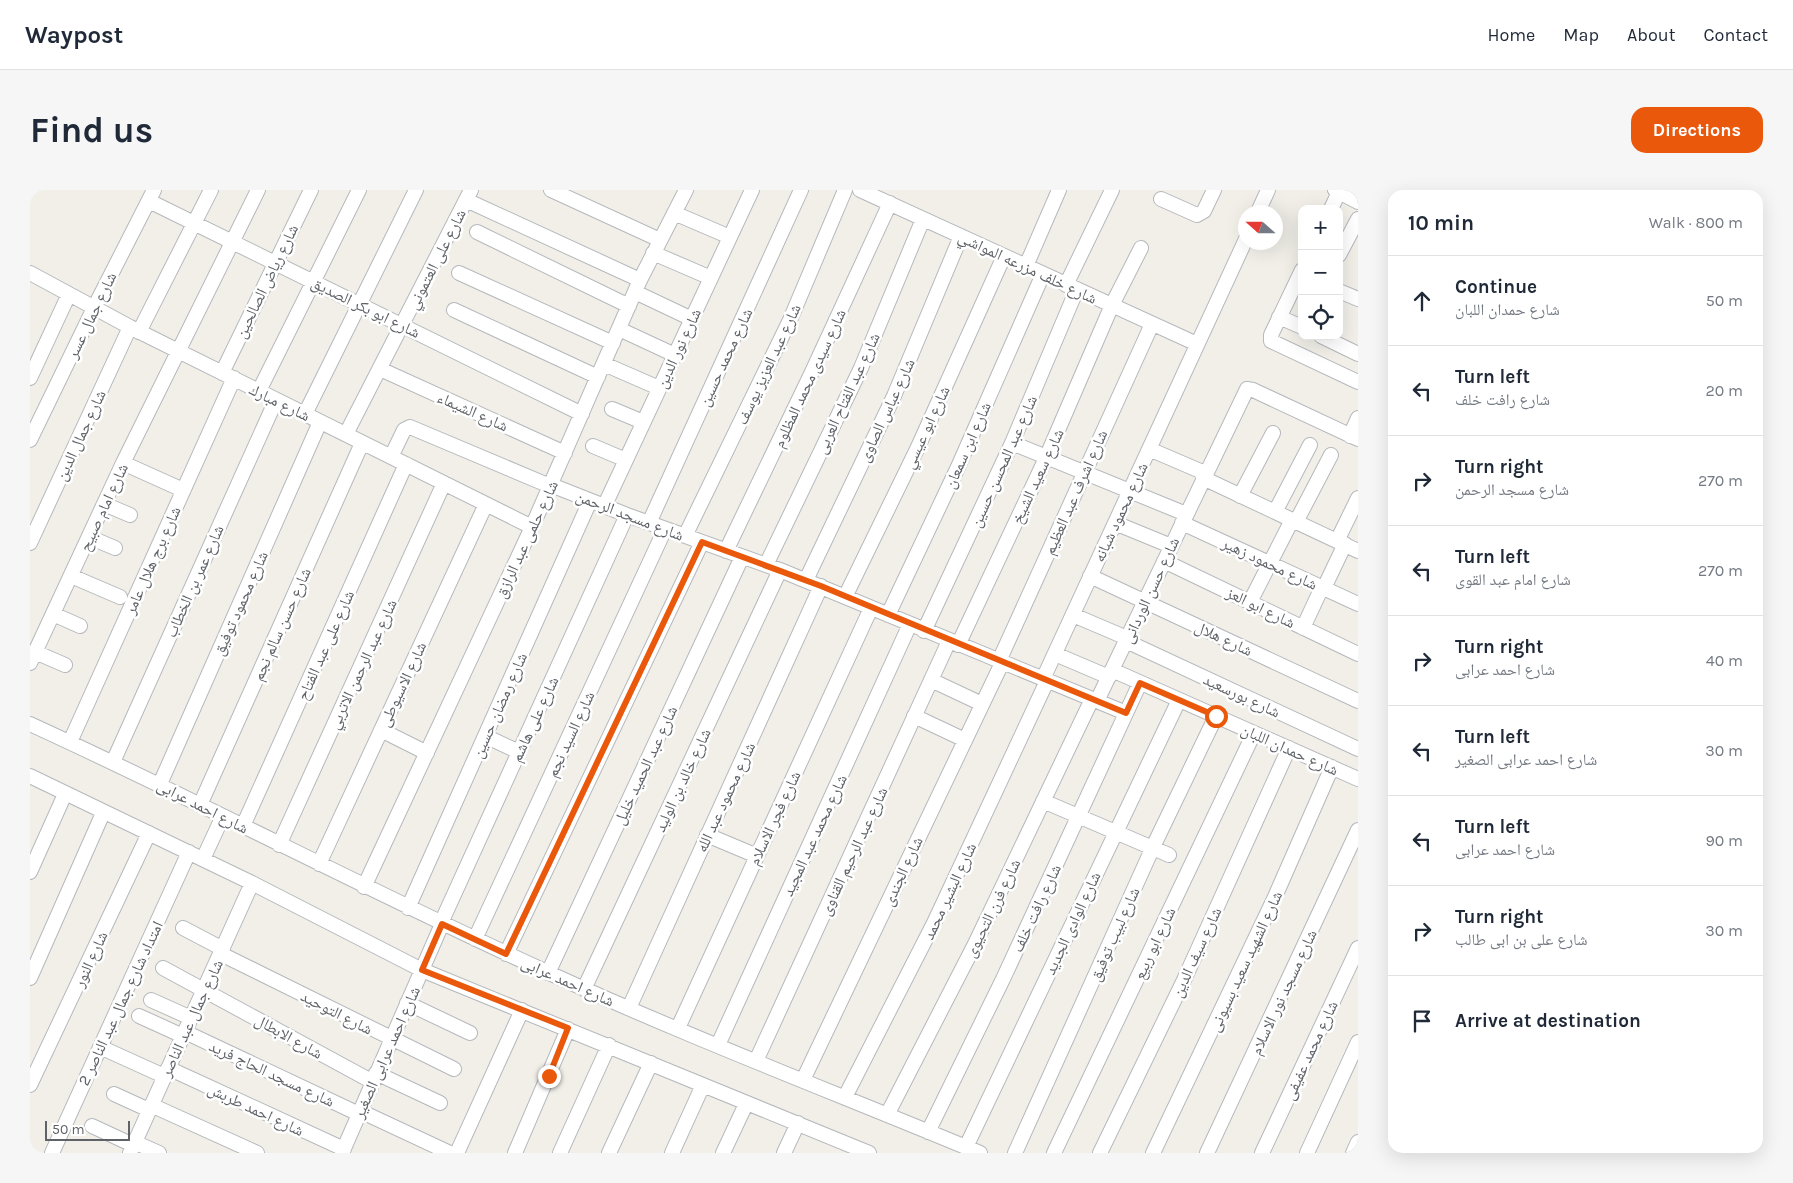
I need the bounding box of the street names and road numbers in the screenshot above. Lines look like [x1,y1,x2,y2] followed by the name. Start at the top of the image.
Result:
[403,206,473,314] street label: شارع على العتموني
[231,221,303,342] street label: شارع رياض الصالحين
[954,227,1100,311] street label: شارع خلف مزرعه المواشي
[62,269,121,363] street label: شارع جمال عسر
[308,273,423,343] street label: شارع ابو بكر الصديق
[732,301,806,428] street label: شارع عبد العزيز يوسف
[652,305,706,391] street label: شارع نور الدين
[694,305,757,410] street label: شارع محمد حسين
[769,306,851,451] street label: شارع سيدى محمد المظلوم
[811,330,885,457] street label: شارع عبد الفتاح العربى
[854,355,920,465] street label: شارع عباس الصاوى
[246,380,313,426] street label: شارع مبارك
[899,383,957,473] street label: شارع ابو عيسي
[51,387,111,484] street label: شارع جمال الدين
[434,387,511,436] street label: شارع الشيماء
[966,392,1042,531] street label: شارع عبد المحسن حسين
[940,399,996,492] street label: شارع ابن سمعان
[1007,426,1069,527] street label: شارع سعيد الشيخ
[1039,427,1112,558] street label: شارع اشرف عبد العظيم
[1089,459,1153,565] street label: شارع محمود شبانه
[75,460,133,555] street label: شارع امام صبيح
[491,477,563,602] street label: شارع حلمى عبد الرازق
[573,486,686,546] street label: شارع مسجد الرحمن
[120,503,186,618] street label: شارع برج هلال عامر
[161,522,229,641] street label: شارع عمر بن الخطاب
[1218,533,1321,595] street label: شارع محمود زهير
[1118,534,1184,647] street label: شارع حسن الوردانى
[209,548,273,659] street label: شارع محمود توفيق
[248,565,316,684] street label: شارع حسن سالم نجم
[1222,582,1298,633] street label: شارع ابو العز
[293,587,359,704] street label: شارع على عبد الفتاح
[324,596,404,734] street label: شارع عبد الرحمن الاتربي
[1191,617,1256,661] street label: شارع هلال
[374,639,431,730] street label: شارع الاسيوطى
[468,650,532,761] street label: شارع رمضان حسين
[1200,669,1283,722] street label: شارع بورسعيد
[506,673,563,765] street label: شارع على هاشم
[542,688,600,781] street label: شارع السيد نجم
[610,703,682,828] street label: شارع عبد الحميد خليل
[1238,719,1342,780] street label: شارع حمدان اللبان
[650,725,716,835] street label: شارع خالد بن الوليد
[692,739,760,856] street label: شارع محمود عبد الله
[744,768,806,869] street label: شارع فجر الاسلام
[778,771,852,900] street label: شارع محمد عبد المجيد
[153,775,252,838] street label: شارع احمد عرابى
[815,784,892,919] street label: شارع عبد الرحيم القناوى
[878,834,928,909] street label: شارع الجندى
[919,840,981,943] street label: شارع البشير محمد
[960,856,1025,961] street label: شارع فرن التحيوى
[1008,861,1066,956] street label: شارع رافت خلف
[1040,869,1106,978] street label: شارع الوادى الجديد
[1085,884,1145,984] street label: شارع لبيب توفيق
[1204,888,1287,1035] street label: شارع الشهيد سعيد بسيونى
[1129,904,1180,983] street label: شارع ابو ربيع
[1167,904,1226,1001] street label: شارع سيف الدين
[74,918,168,1089] street label: امتداد شارع جمال عبد الناصر 2
[1246,926,1322,1058] street label: شارع مسجد نور الاسلام
[69,928,113,992] street label: شارع النور
[518,952,617,1011] street label: شارع احمد عرابى
[155,956,228,1081] street label: شارع جمال عبد الناصر
[348,983,425,1122] street label: شارع احمد عرابى الصغير
[297,986,376,1040] street label: شارع التوحيد
[1279,998,1343,1103] street label: شارع محمد عفيفى
[251,1010,326,1064] street label: شارع الابطال
[206,1036,338,1112] street label: شارع مسجد الحاج فريد
[204,1079,307,1141] street label: شارع احمد طربش

